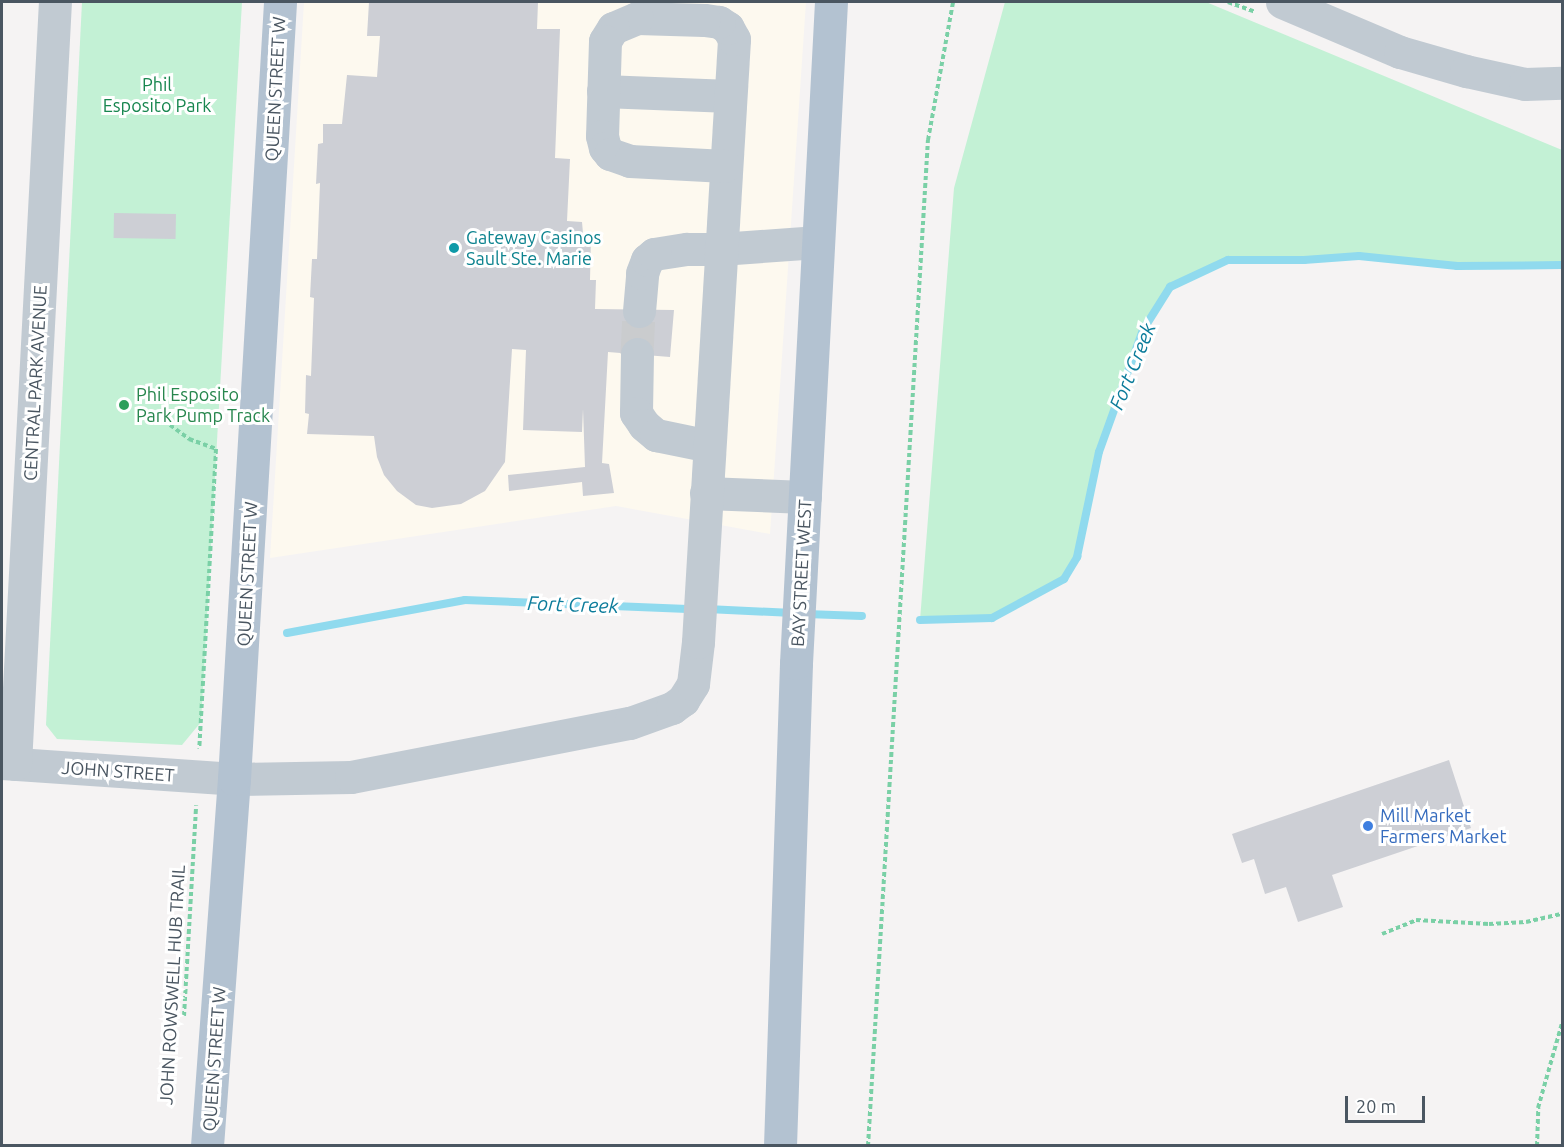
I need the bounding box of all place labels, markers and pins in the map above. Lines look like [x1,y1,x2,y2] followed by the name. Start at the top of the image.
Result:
[466,227,601,270] place label: Gateway Casinos Sault Ste. Marie
[447,241,461,255] marker: Gateway Casinos Sault Ste. Marie
[136,384,270,426] place label: Phil Esposito Park Pump Track
[117,398,131,412] marker: Phil Esposito Park Pump Track
[1380,805,1507,848] place label: Mill Market Farmers Market
[1361,819,1375,833] marker: Mill Market Farmers Market

